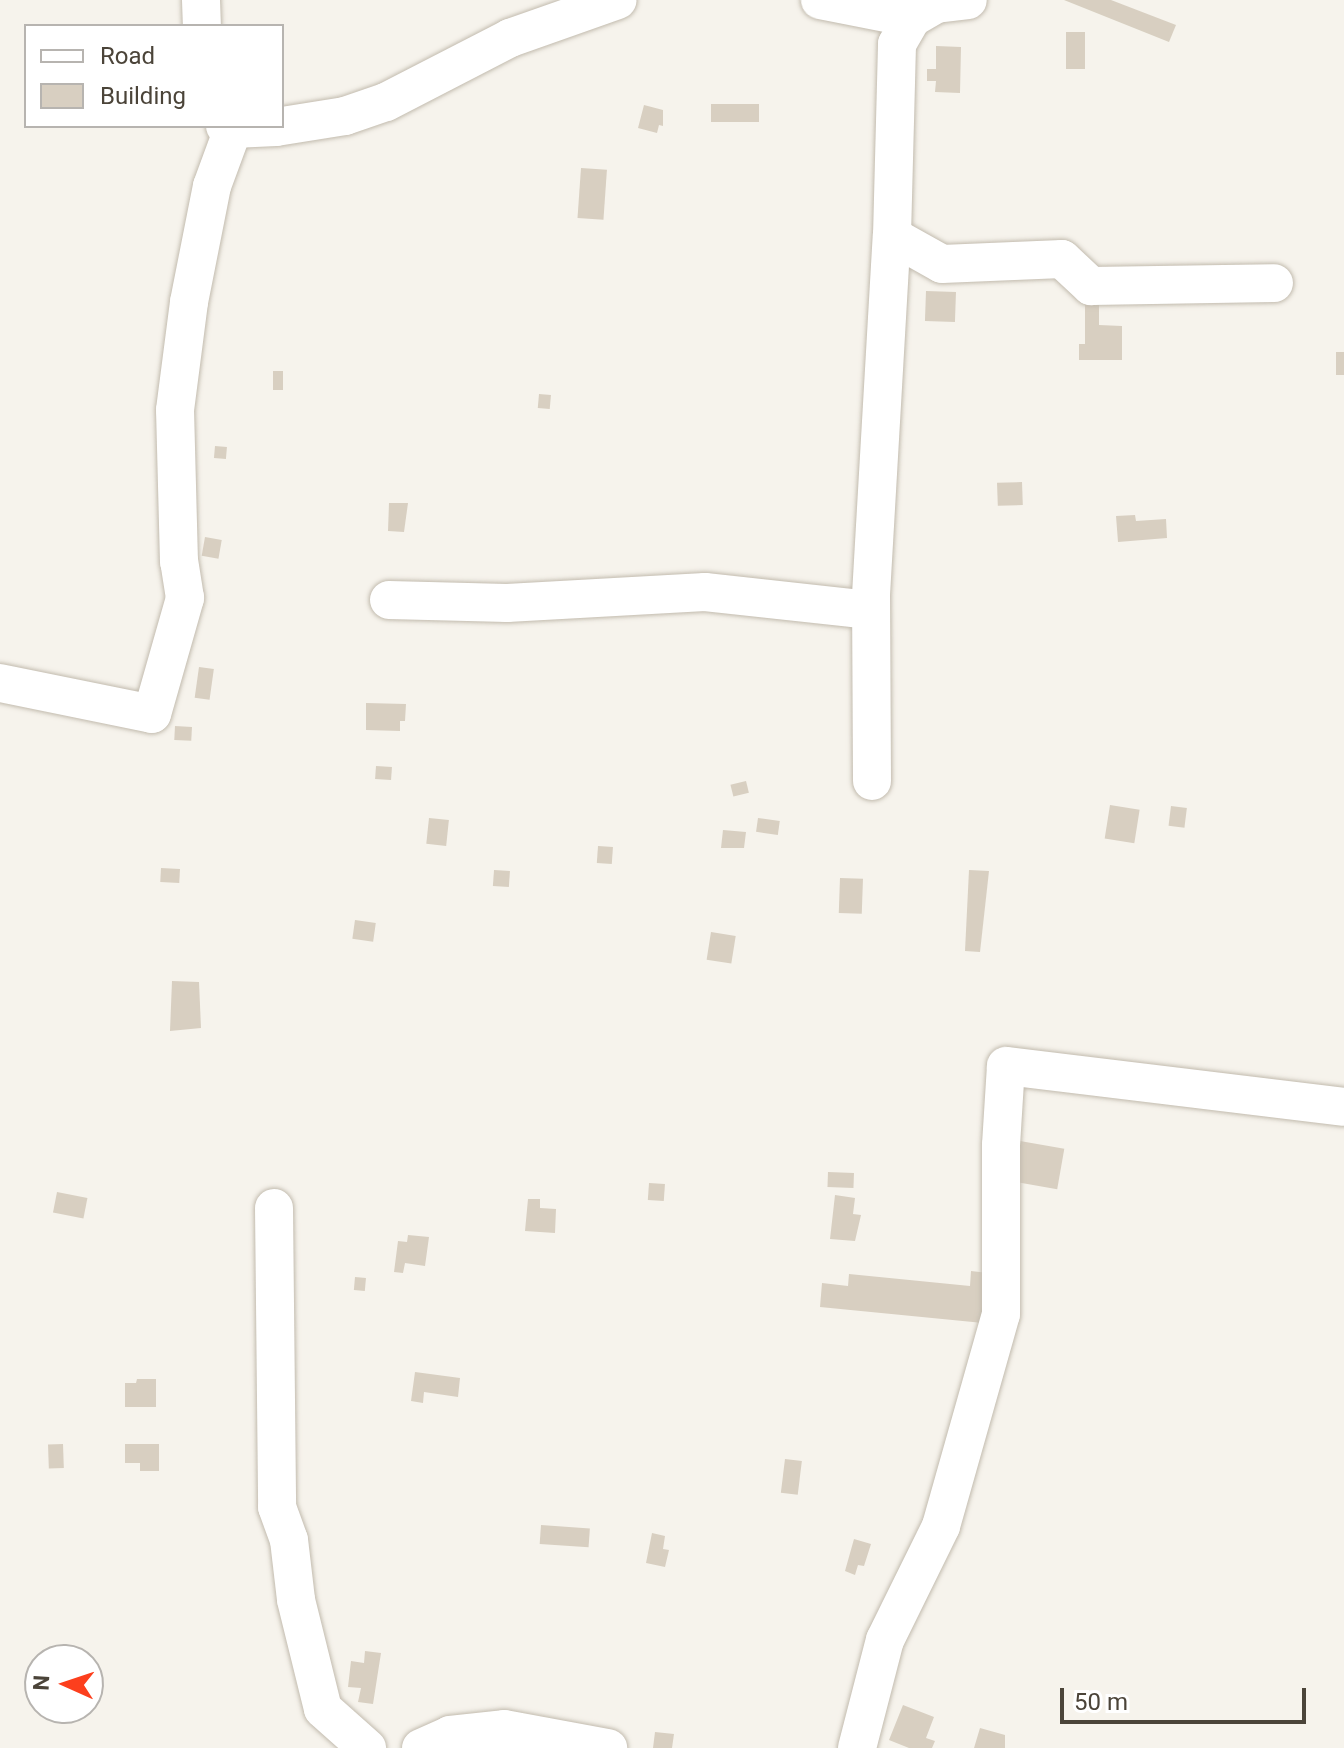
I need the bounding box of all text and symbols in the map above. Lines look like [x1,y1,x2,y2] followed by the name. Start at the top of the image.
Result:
[24,24,284,128] legend
[100,42,155,70] text: Road
[100,82,186,110] text: Building
[24,1644,104,1724] north arrow
[1064,1672,1310,1722] scale bar
[29,1674,54,1691] text: N
[1074,1688,1128,1716] text: 50 m

